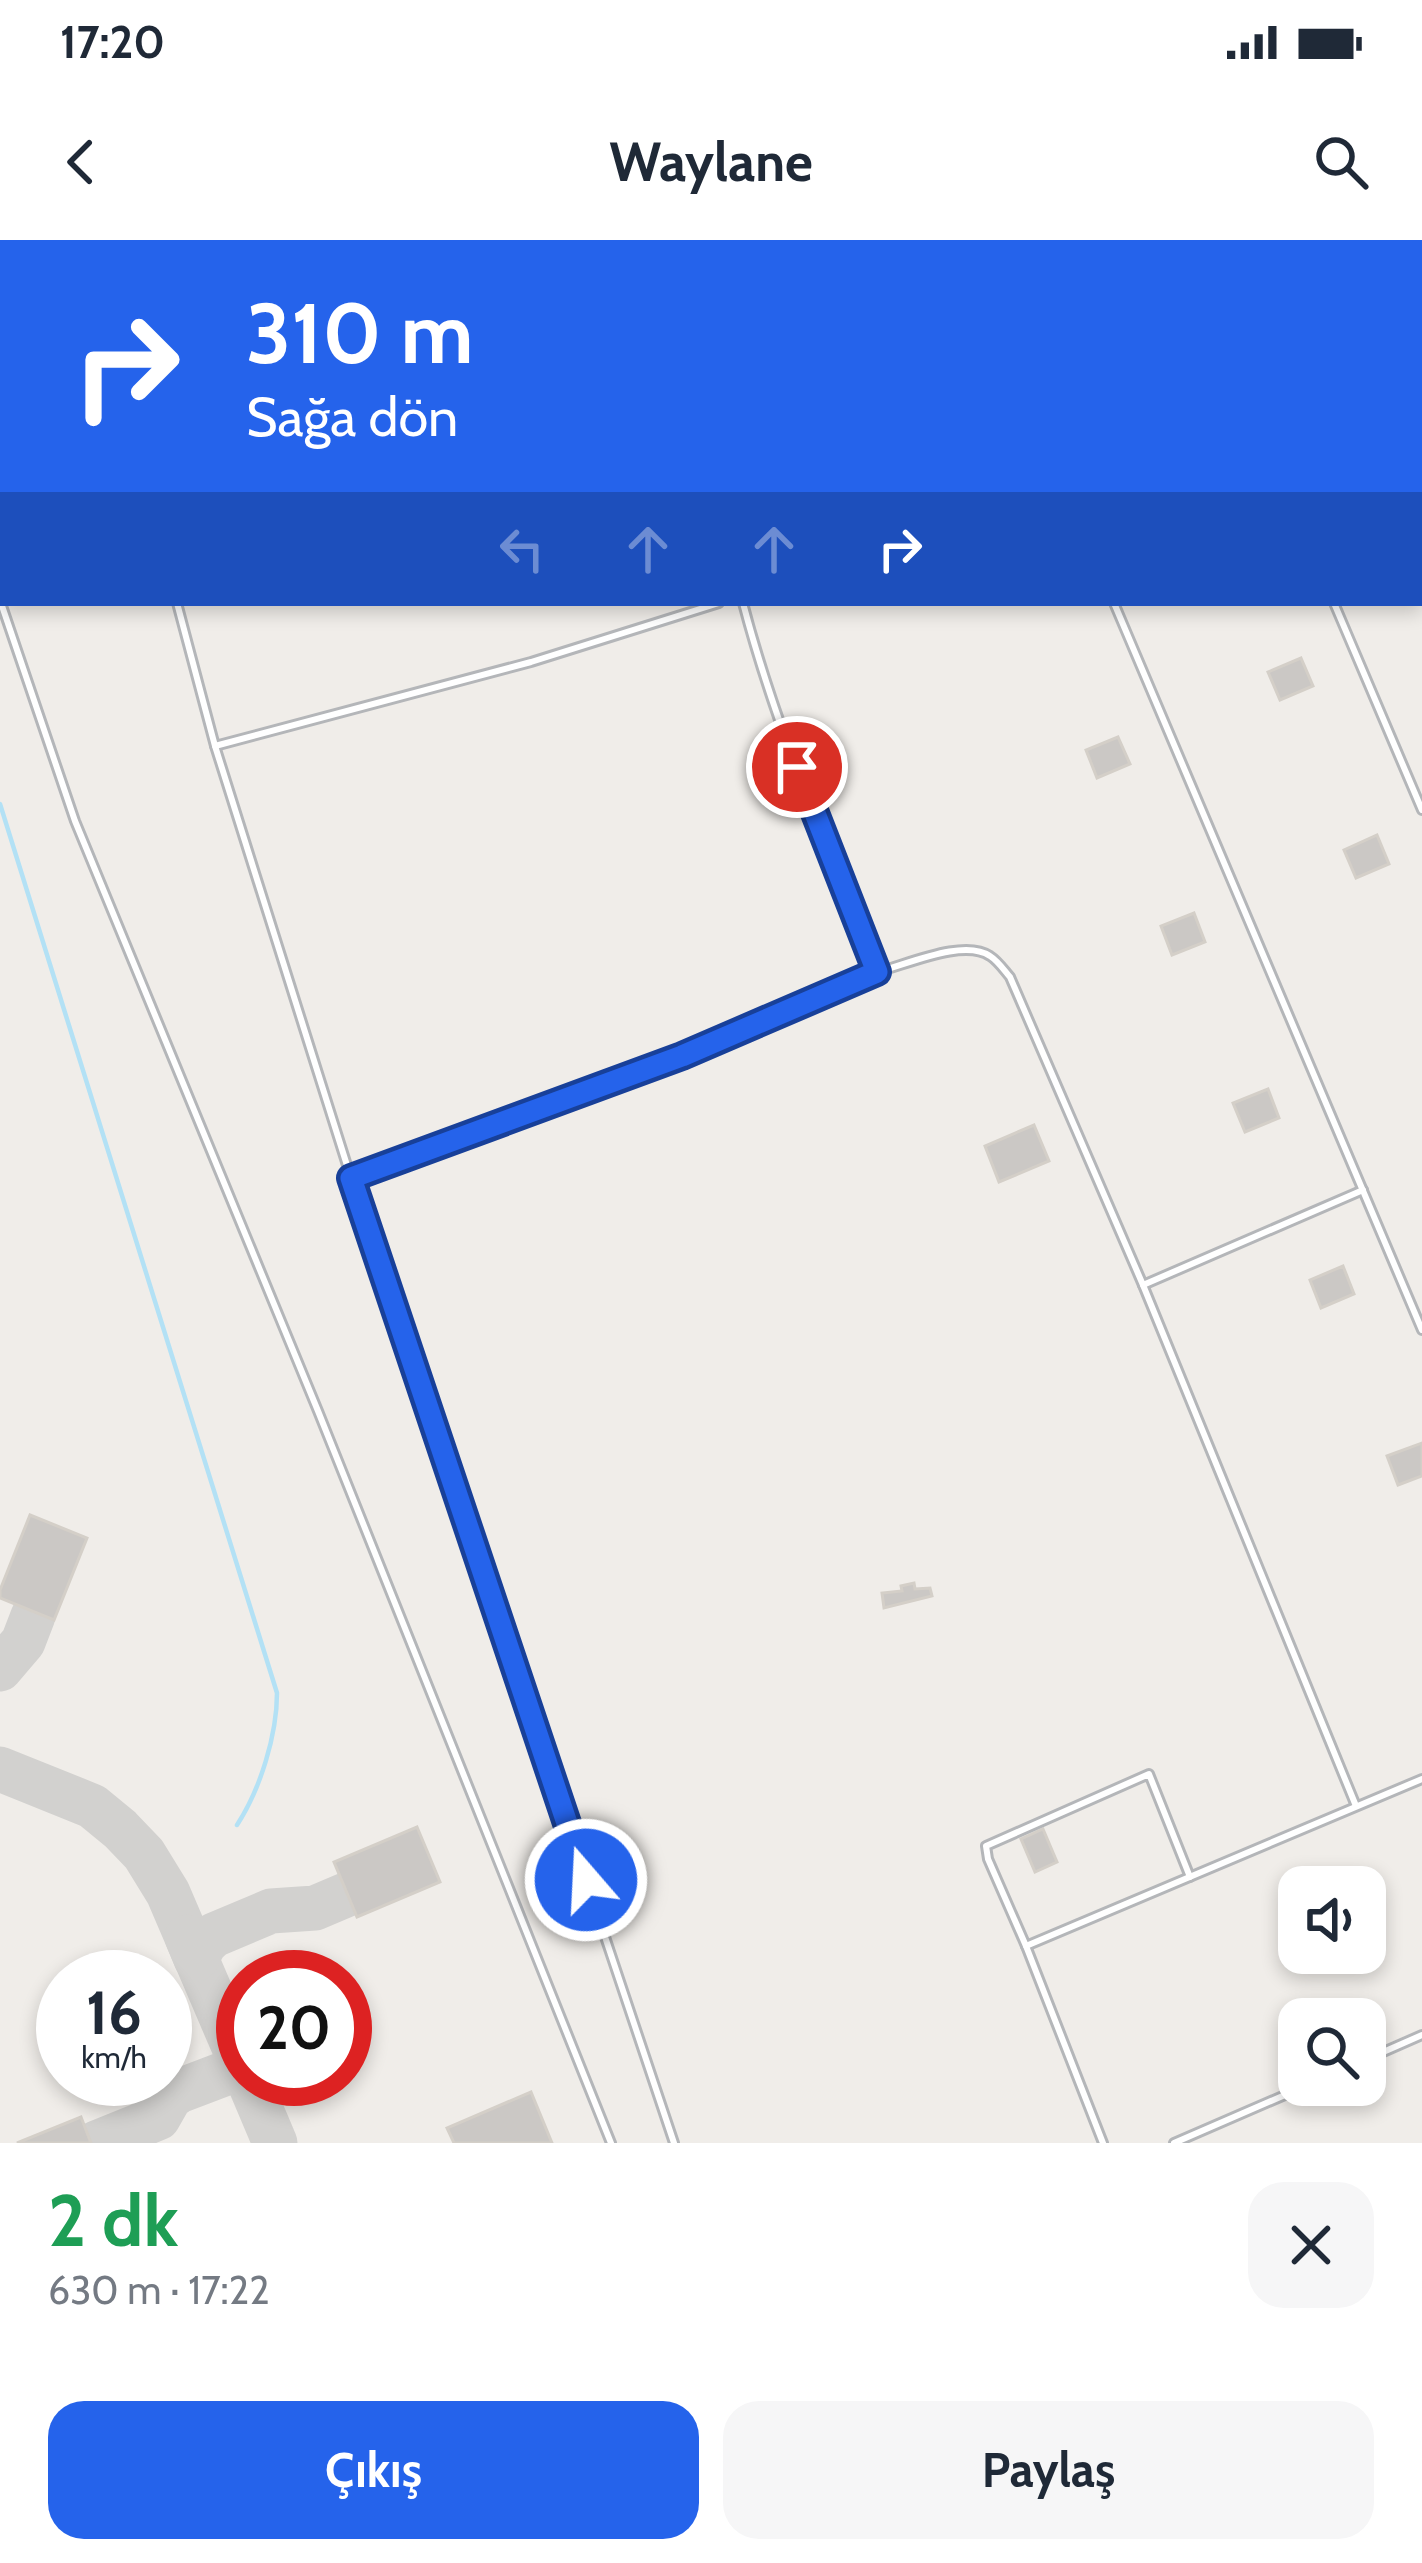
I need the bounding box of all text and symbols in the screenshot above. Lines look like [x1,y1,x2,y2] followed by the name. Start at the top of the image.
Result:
[60,15,165,69] text: 17:20
[48,129,114,195] icon: back
[609,129,813,195] text: Waylane
[1308,129,1374,195] icon: search
[246,282,473,384] text: 310 m
[48,288,204,444] icon: right
[246,384,458,450] text: Sağa dön
[489,516,555,582] icon: left
[615,516,681,582] icon: ahead
[741,516,807,582] icon: ahead
[867,516,933,582] icon: right
[746,716,848,818] pin
[764,734,830,800] icon: arrive
[523,1817,649,1943] position arrow
[1278,1866,1386,2106] map controls
[1278,1866,1386,1974] button: sound
[216,1950,372,2106] speed limit sign: 20
[86,1976,142,2049] text: 16
[1278,1998,1386,2106] button: search
[81,2039,147,2076] text: km/h
[48,2177,178,2264] text: 2 dk
[1248,2182,1374,2308] button: close
[48,2266,270,2314] text: 630 m · 17:22
[48,2401,699,2539] button: Çıkış
[723,2401,1374,2539] button: Paylaş

